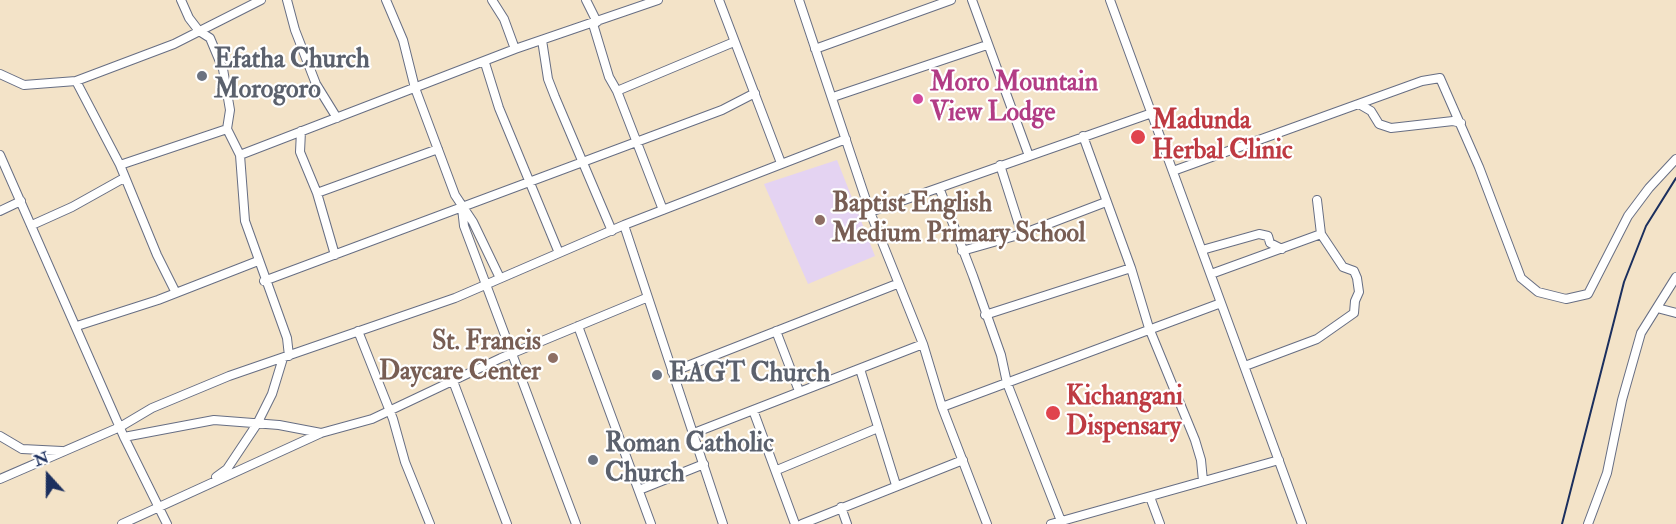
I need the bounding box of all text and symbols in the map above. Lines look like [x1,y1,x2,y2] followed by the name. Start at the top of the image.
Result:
[214,45,370,106] place label: Efatha Church Morogoro
[930,68,1098,130] place label: Moro Mountain View Lodge
[195,69,209,83] marker: Efatha Church Morogoro
[911,92,925,106] marker: Moro Mountain View Lodge
[1152,106,1292,168] place label: Madunda Herbal Clinic
[1129,128,1147,146] marker: Madunda Herbal Clinic
[832,189,1085,250] place label: Baptist English Medium Primary School
[813,213,827,227] marker: Baptist English Medium Primary School
[379,327,541,388] place label: St. Francis Daycare Center
[546,351,560,365] marker: St. Francis Daycare Center
[669,359,830,391] place label: EAGT Church
[650,368,664,382] marker: EAGT Church
[1066,382,1183,443] place label: Kichangani Dispensary
[1044,404,1062,422] marker: Kichangani Dispensary
[605,429,774,490] place label: Roman Catholic Church
[18,446,78,506] north arrow
[31,447,52,471] text: N
[586,453,600,467] marker: Roman Catholic Church

